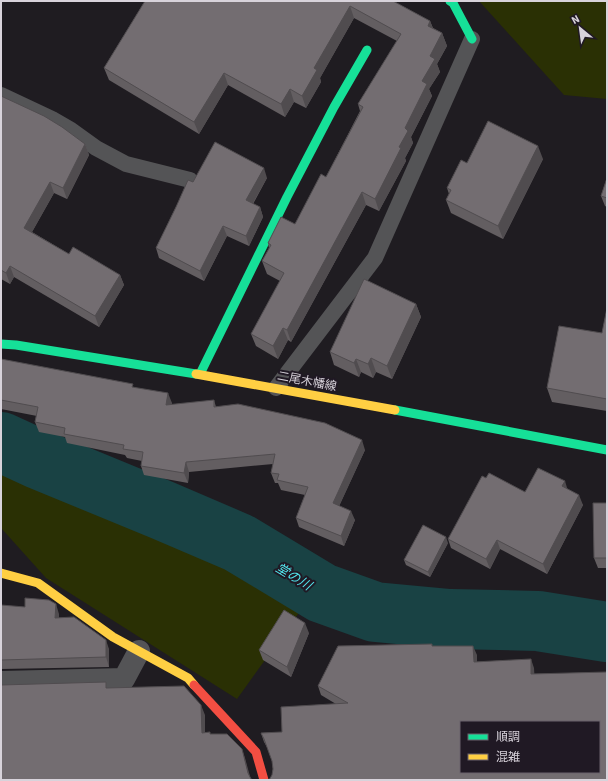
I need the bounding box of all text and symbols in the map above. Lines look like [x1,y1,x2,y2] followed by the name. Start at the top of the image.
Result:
[560,8,600,48] north arrow
[569,11,582,28] text: N
[276,367,338,396] street label: 二尾木幡線
[272,559,317,596] water label: 堂の川
[460,721,600,773] legend
[496,729,520,746] text: 順調
[496,749,520,766] text: 混雑

